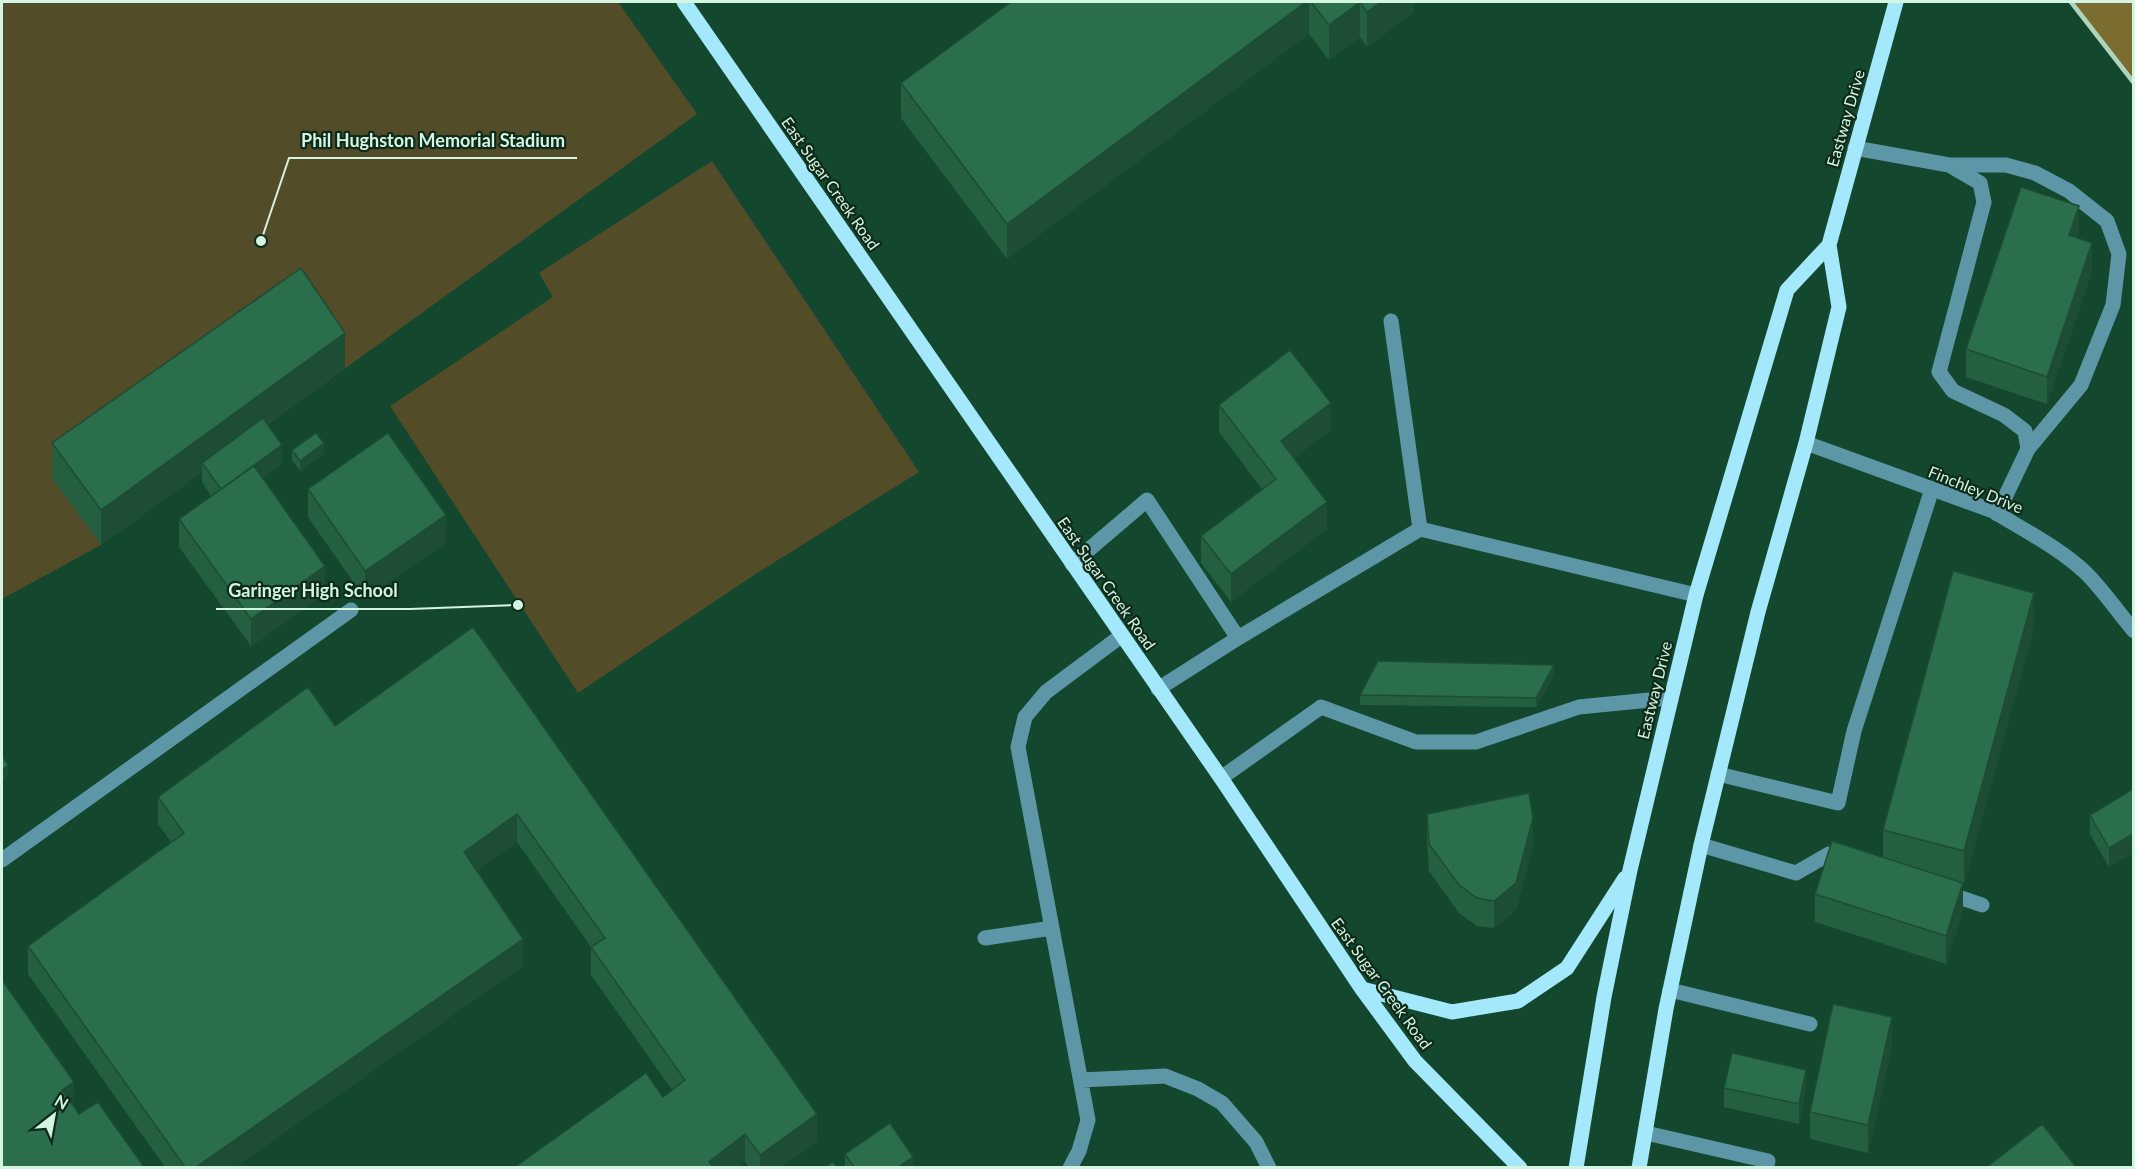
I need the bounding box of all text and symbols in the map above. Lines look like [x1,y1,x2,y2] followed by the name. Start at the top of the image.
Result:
[1822,67,1868,169] street label: Eastway Drive
[778,113,884,253] street label: East Sugar Creek Road
[289,122,577,158] callout: Phil Hughston Memorial Stadium
[301,129,565,151] text: Phil Hughston Memorial Stadium
[1926,461,2026,517] street label: Finchley Drive
[1054,513,1160,653] street label: East Sugar Creek Road
[216,573,410,609] callout: Garinger High School
[228,579,398,601] text: Garinger High School
[1633,639,1675,741] street label: Eastway Drive
[1328,914,1436,1052] street label: East Sugar Creek Road
[24,1085,84,1145] north arrow
[52,1090,72,1113] text: N

